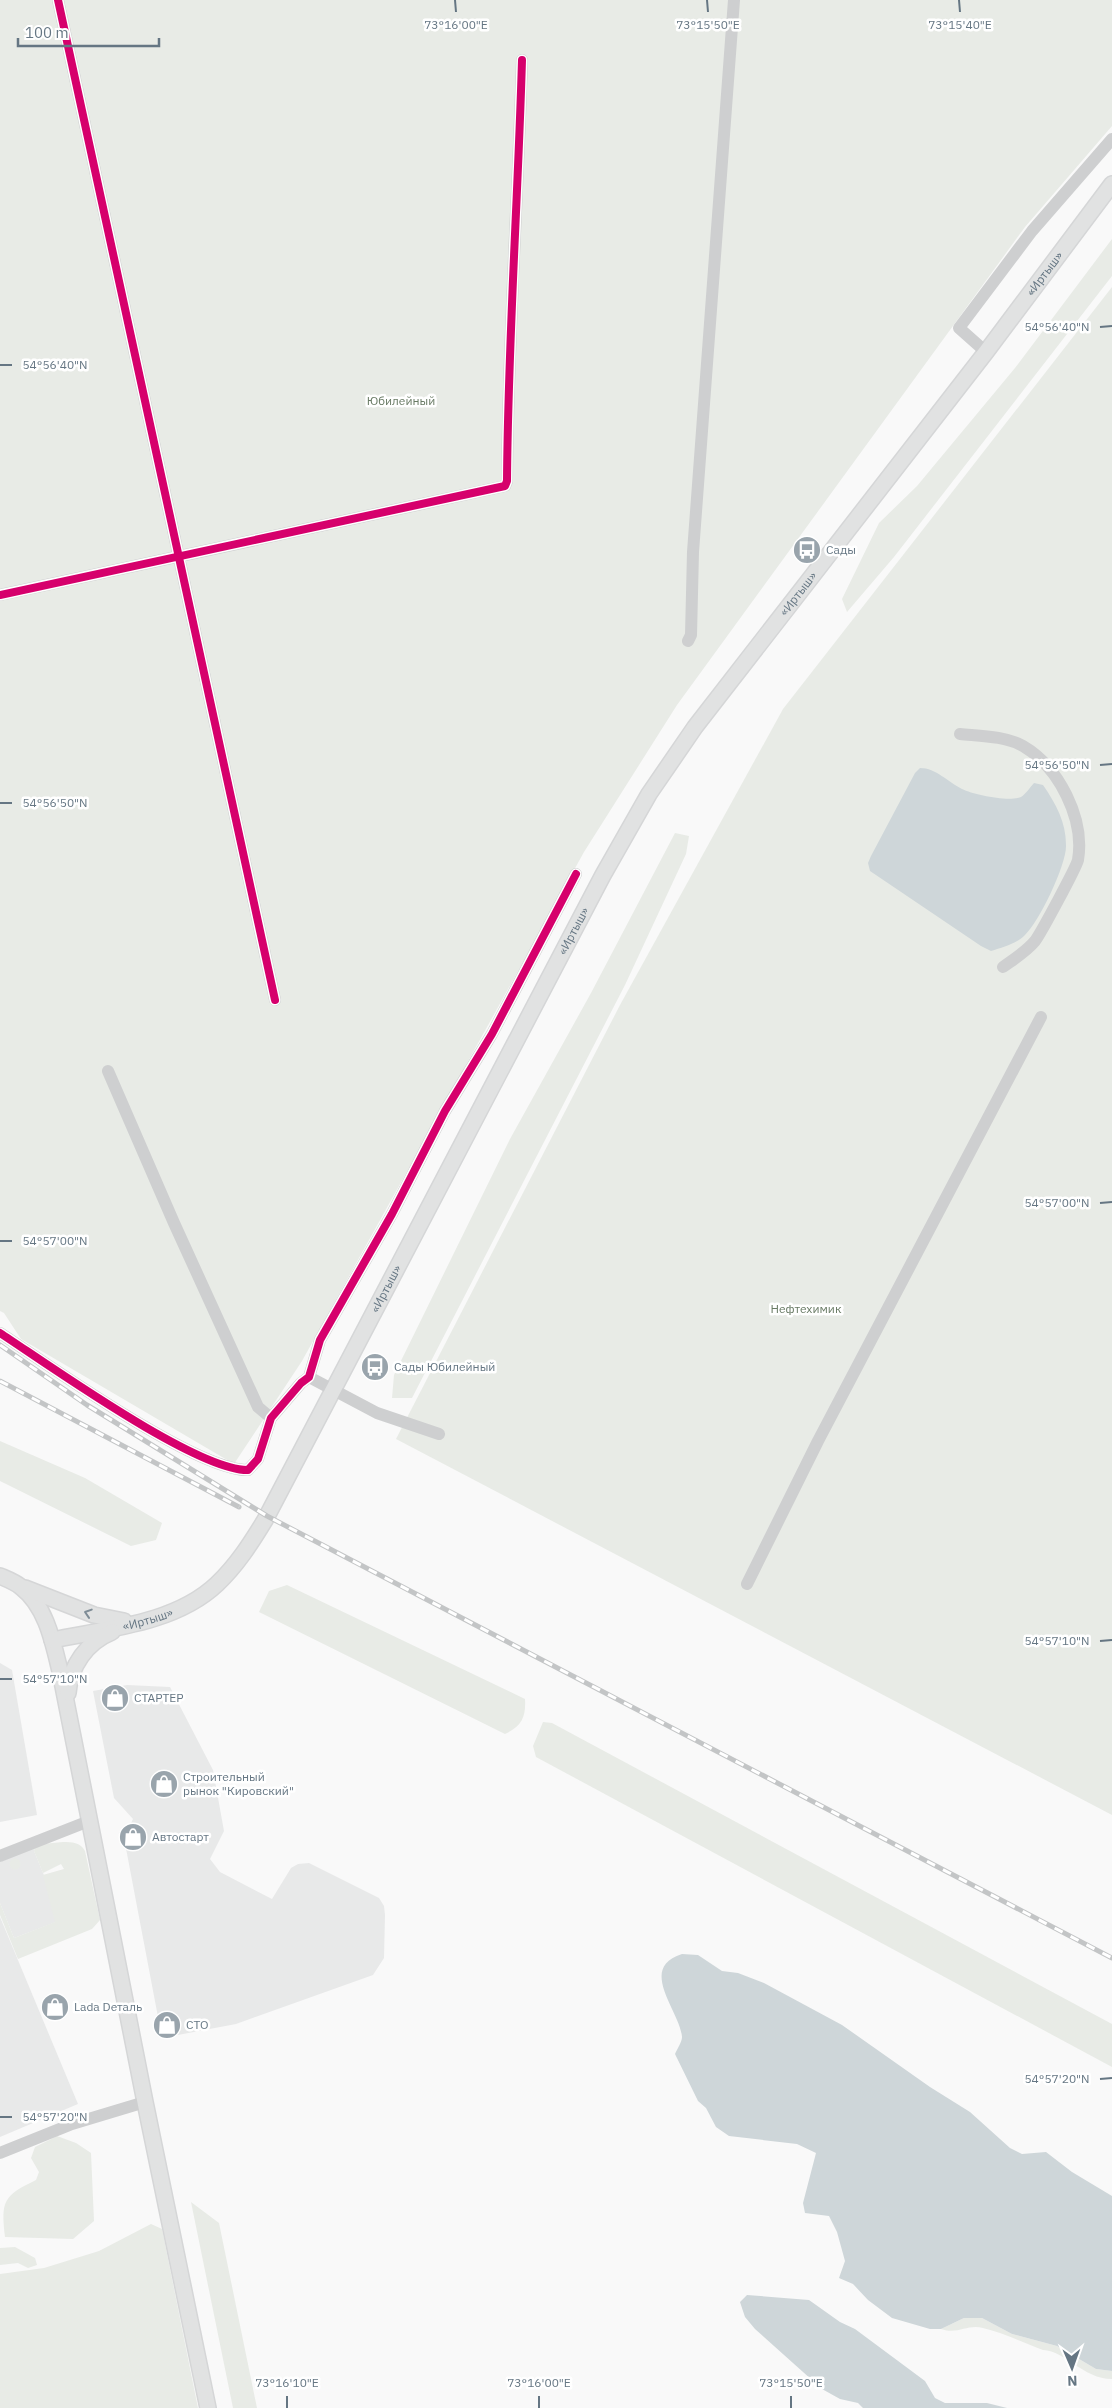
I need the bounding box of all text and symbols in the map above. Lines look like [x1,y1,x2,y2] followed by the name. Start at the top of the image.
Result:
[18,15,159,47] scale bar
[424,17,488,32] text: 73°16'00"E
[676,17,740,32] text: 73°15'50"E
[928,17,992,32] text: 73°15'40"E
[25,23,69,42] text: 100 m
[1023,248,1066,299] street label: «Иртыш»
[1024,319,1090,334] text: 54°56'40"N
[22,357,88,372] text: 54°56'40"N
[367,393,435,408] park label: Юбилейный
[792,535,822,565] bus stop icon: Сады
[826,542,856,557] place label: Сады
[776,569,820,619] street label: «Иртыш»
[1024,757,1090,772] text: 54°56'50"N
[22,795,88,810] text: 54°56'50"N
[555,904,592,957] street label: «Иртыш»
[1024,1195,1090,1210] text: 54°57'00"N
[22,1233,88,1248] text: 54°57'00"N
[367,1262,404,1315] street label: «Иртыш»
[770,1301,842,1316] park label: Нефтехимик
[360,1352,390,1382] bus stop icon: Сады Юбилейный
[394,1359,495,1374] place label: Сады Юбилейный
[121,1604,175,1633] street label: «Иртыш»
[85,1609,93,1619] one-way arrow
[1024,1633,1090,1648] text: 54°57'10"N
[22,1671,88,1686] text: 54°57'10"N
[100,1683,130,1713] shop icon: СТАРТЕР
[134,1690,184,1705] place label: СТАРТЕР
[149,1769,179,1799] shop icon: Строительный рынок "Кировский"
[183,1769,294,1798] place label: Строительный рынок "Кировский"
[118,1822,148,1852] shop icon: Автостарт
[152,1829,209,1844] place label: Автостарт
[40,1992,70,2022] shop icon: Lada Dеталь
[74,1999,142,2014] place label: Lada Dеталь
[152,2010,182,2040] shop icon: СТО
[186,2017,209,2032] place label: СТО
[1024,2071,1090,2086] text: 54°57'20"N
[22,2109,88,2124] text: 54°57'20"N
[1047,2343,1097,2393] north arrow
[1067,2372,1078,2390] text: N
[255,2375,319,2390] text: 73°16'10"E
[507,2375,571,2390] text: 73°16'00"E
[759,2375,823,2390] text: 73°15'50"E

